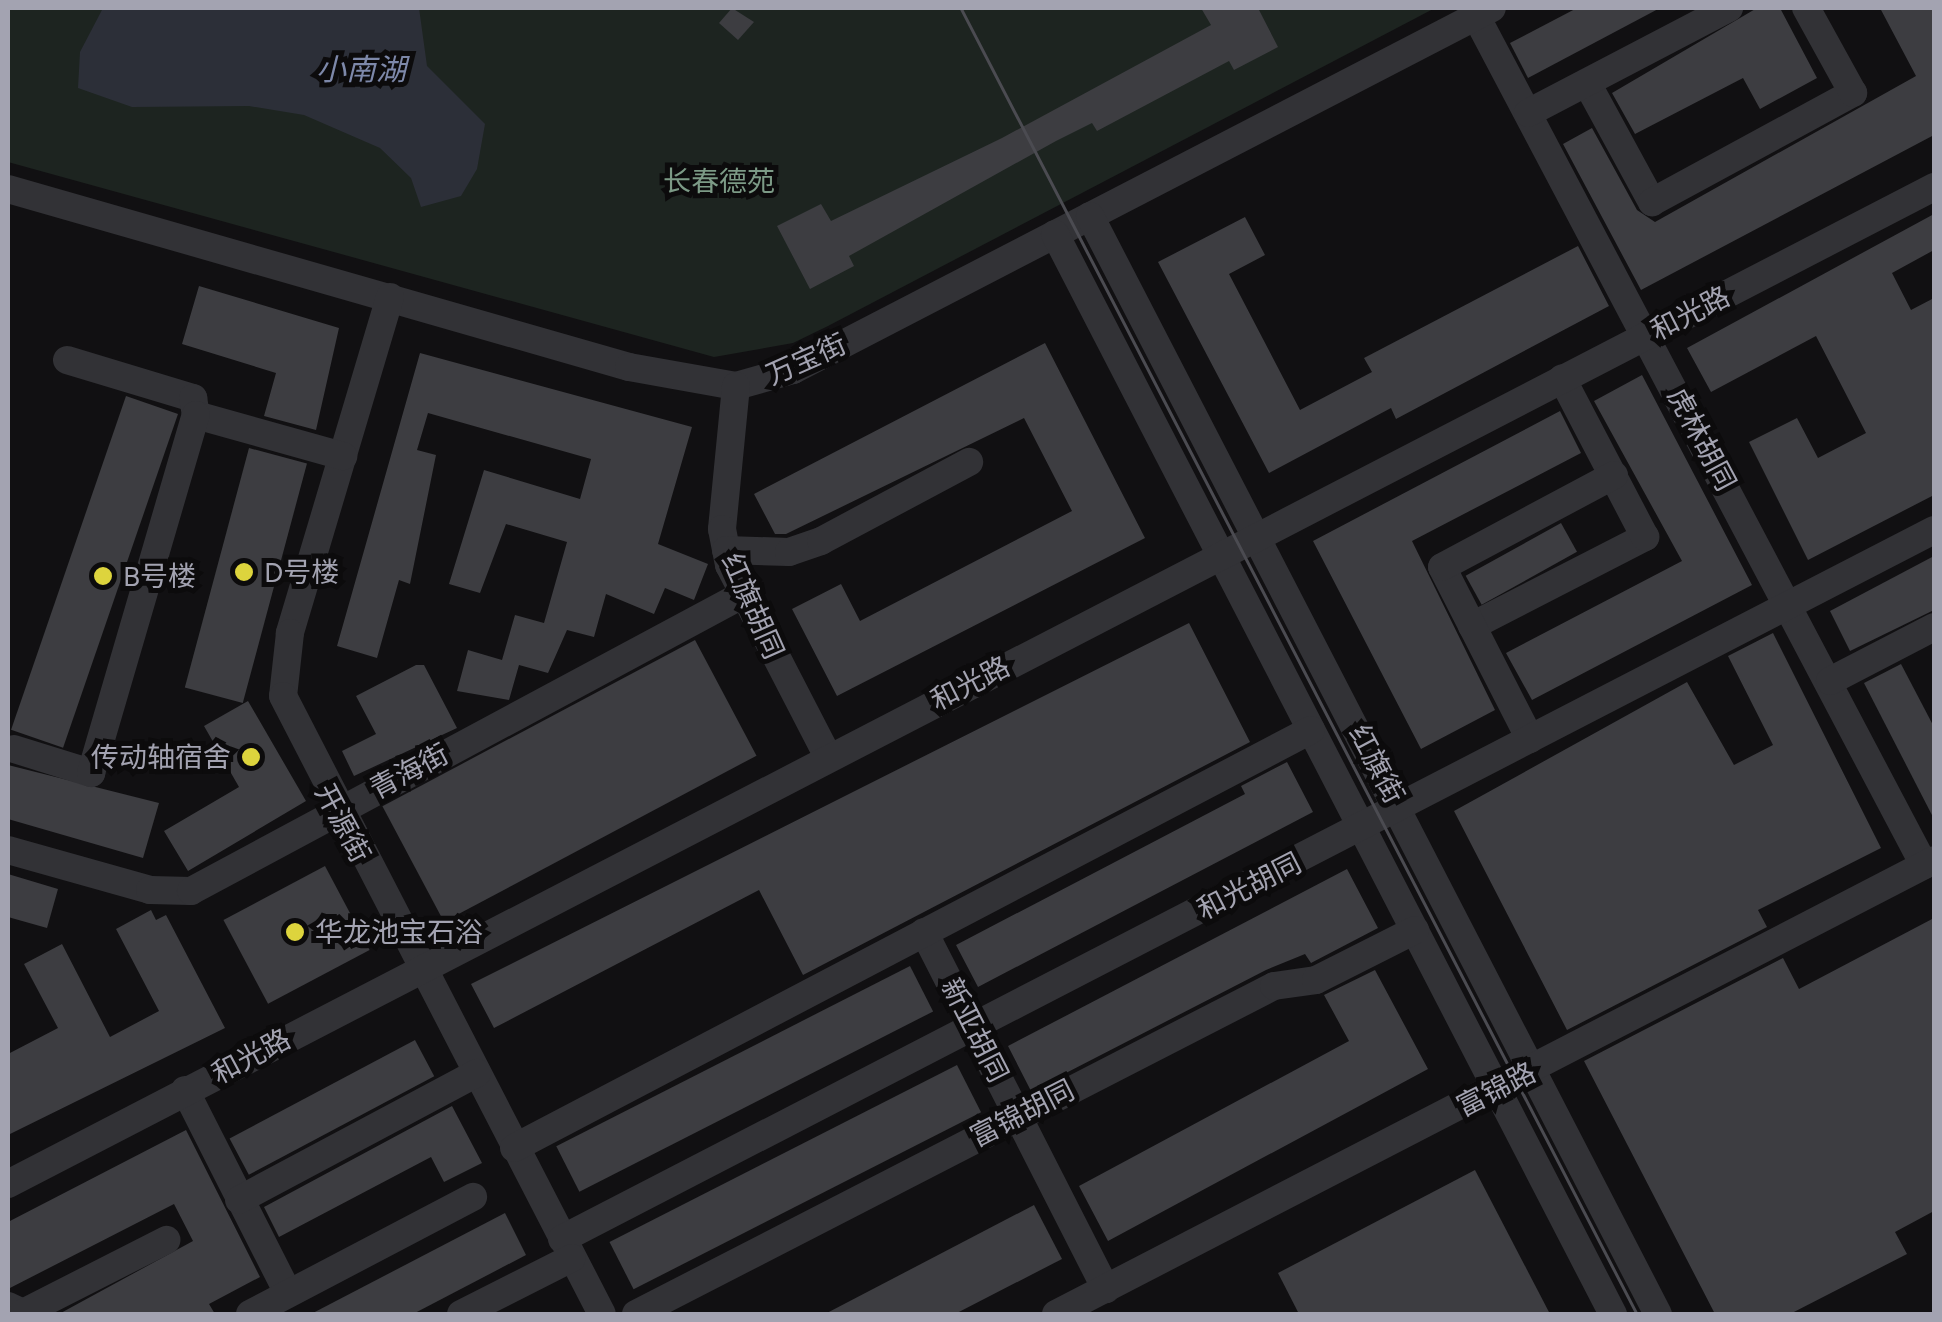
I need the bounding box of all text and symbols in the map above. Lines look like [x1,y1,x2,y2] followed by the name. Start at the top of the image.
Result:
[316,52,406,88] water label: 小南湖
[663,164,775,198] park label: 长春德苑
[1645,279,1735,347] street label: 和光路
[761,327,851,391] street label: 万宝街
[1661,382,1743,496] street label: 虎林胡同
[715,548,791,664] street label: 红旗胡同
[264,555,339,589] place label: D号楼
[123,559,196,593] place label: B号楼
[233,561,255,583] marker: D号楼
[92,565,114,587] marker: B号楼
[925,649,1015,717] street label: 和光路
[1342,719,1412,809] street label: 红旗街
[364,736,454,806] street label: 青海街
[91,740,231,774] place label: 传动轴宿舍
[240,746,262,768] marker: 传动轴宿舍
[308,778,378,868] street label: 开源街
[1191,846,1307,926] street label: 和光胡同
[315,915,483,949] place label: 华龙池宝石浴
[284,921,306,943] marker: 华龙池宝石浴
[935,972,1015,1088] street label: 新亚胡同
[206,1021,296,1091] street label: 和光路
[1451,1055,1541,1123] street label: 富锦路
[964,1073,1080,1153] street label: 富锦胡同

